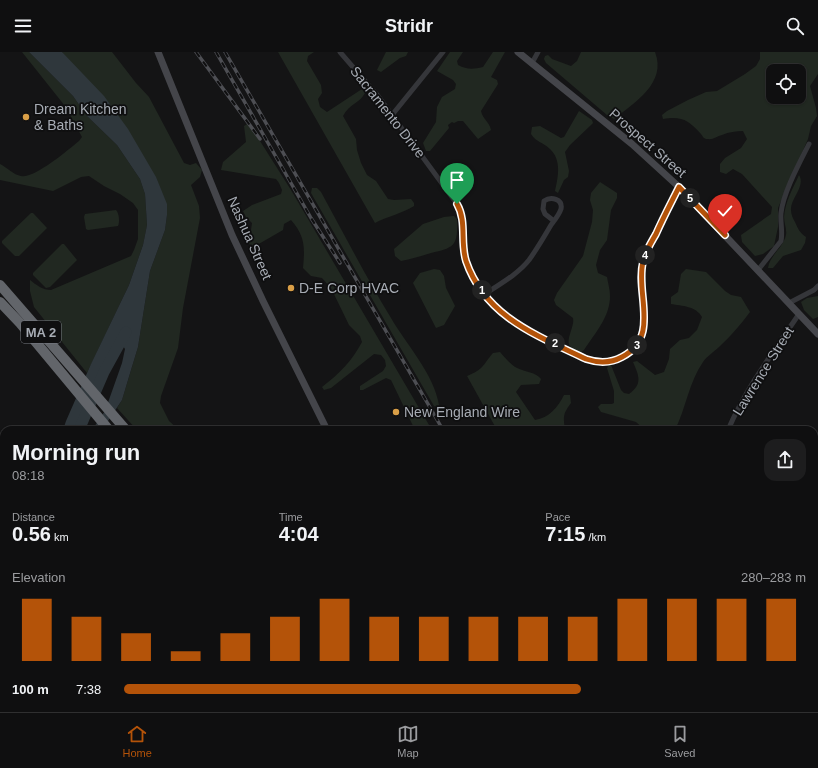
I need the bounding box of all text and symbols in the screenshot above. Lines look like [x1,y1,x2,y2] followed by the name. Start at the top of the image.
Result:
[12,15,34,37] icon: menu
[784,15,806,37] icon: search
[385,16,433,36] text: Stridr
[347,63,429,161] street label: Sacramento Drive
[766,64,806,104] map controls
[766,64,806,104] button: locate
[34,101,127,133] place label: Dream Kitchen & Baths
[606,105,690,181] street label: Prospect Street
[21,112,31,122] marker: Dream Kitchen & Baths
[440,163,474,204] pin
[446,169,468,191] icon: arrive
[680,188,700,208] pin: 5
[687,192,693,204] text: 5
[224,194,276,282] street label: Nashua Street
[708,194,742,235] pin
[714,200,736,222] icon: check
[635,245,655,265] pin: 4
[642,249,648,261] text: 4
[299,280,399,296] place label: D-E Corp HVAC
[472,280,492,300] pin: 1
[286,283,296,293] marker: D-E Corp HVAC
[479,284,485,296] text: 1
[21,321,61,343] road number: MA 2
[729,323,797,418] street label: Lawrence Street
[545,333,565,353] pin: 2
[627,335,647,355] pin: 3
[552,337,558,349] text: 2
[634,339,640,351] text: 3
[404,404,520,420] place label: New England Wire
[391,407,401,417] marker: New England Wire
[764,439,806,481] button: share
[12,440,140,465] text: Morning run
[12,468,45,483] text: 08:18
[12,511,55,523] text: Distance
[279,511,303,523] text: Time
[545,511,570,523] text: Pace
[12,523,51,545] text: 0.56
[279,523,319,545] text: 4:04
[545,523,585,545] text: 7:15
[51,531,69,543] text: km
[585,531,606,543] text: /km
[12,570,65,585] text: Elevation
[741,570,806,585] text: 280–283 m
[12,682,49,697] text: 100 m
[76,682,101,697] text: 7:38
[123,723,152,759] tab: Home
[397,723,419,759] tab: Map
[664,723,695,759] tab: Saved

